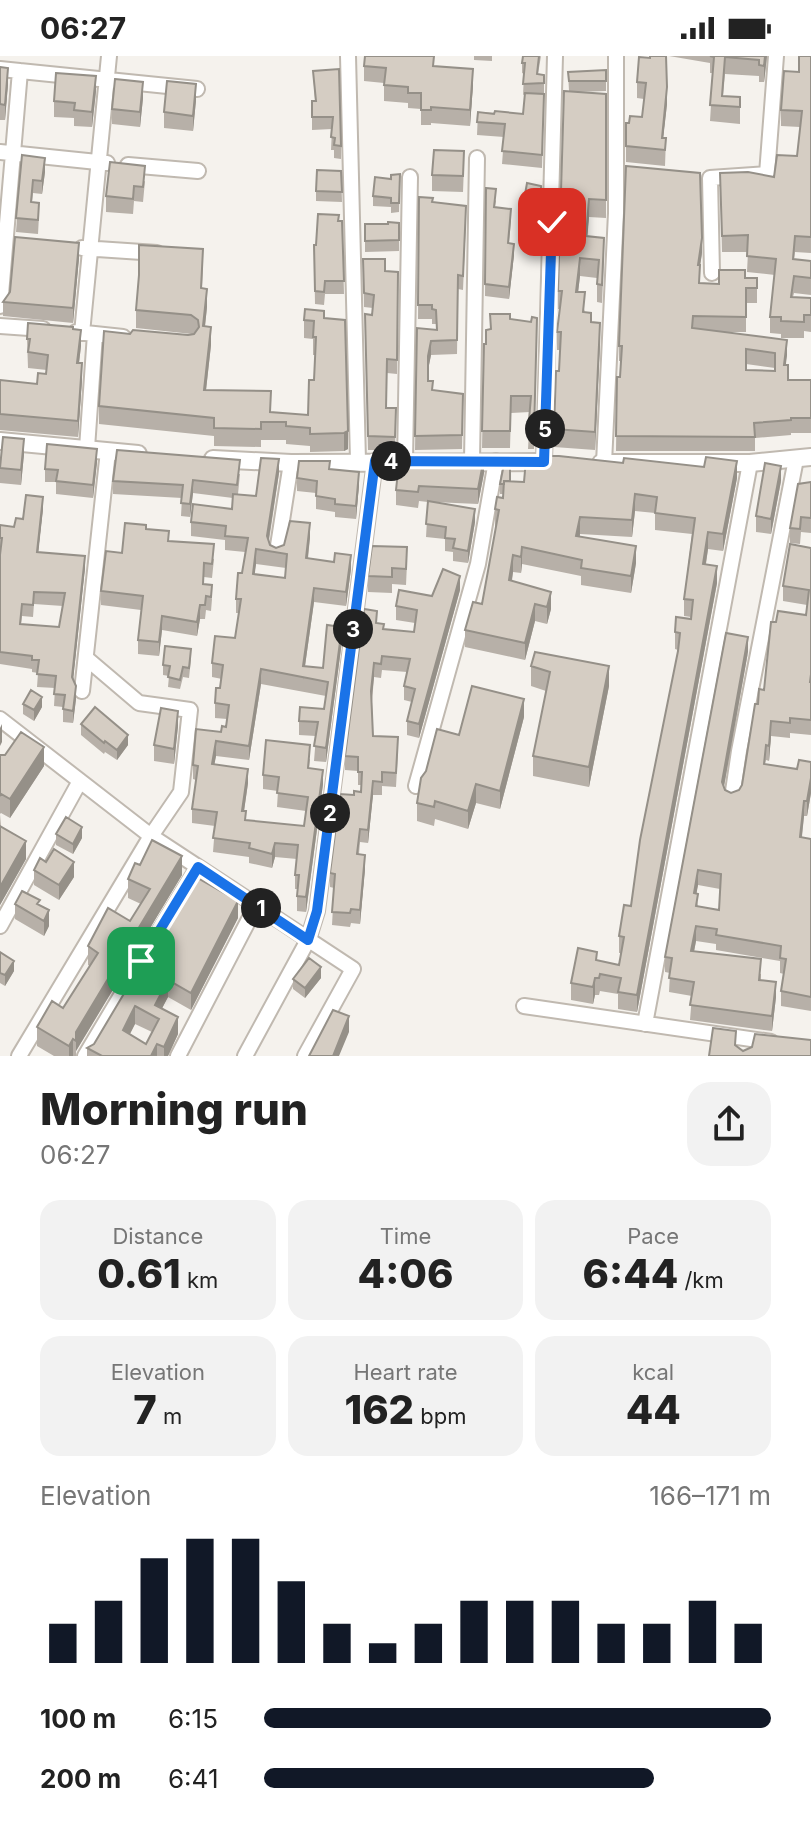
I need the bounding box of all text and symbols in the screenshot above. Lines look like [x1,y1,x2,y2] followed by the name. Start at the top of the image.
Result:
[40,10,126,46] text: 06:27
[518,188,586,256] pin
[530,200,574,244] icon: check
[525,409,565,449] pin: 5
[538,416,552,442] text: 5
[371,441,411,481] pin: 4
[384,448,398,474] text: 4
[333,609,373,649] pin: 3
[346,616,360,642] text: 3
[310,793,350,833] pin: 2
[323,800,337,826] text: 2
[241,888,281,928] pin: 1
[256,895,266,921] text: 1
[107,927,175,995] pin
[119,939,163,983] icon: arrive
[40,1082,308,1136] text: Morning run
[687,1082,771,1166] button: share
[40,1139,111,1170] text: 06:27
[112,1223,203,1249] text: Distance
[380,1223,431,1249] text: Time
[627,1223,679,1249] text: Pace
[97,1249,181,1298] text: 0.61
[358,1249,453,1298] text: 4:06
[583,1249,678,1298] text: 6:44
[181,1267,218,1293] text: km
[678,1267,724,1293] text: /km
[111,1359,205,1385] text: Elevation
[353,1359,458,1385] text: Heart rate
[632,1359,674,1385] text: kcal
[133,1385,157,1434] text: 7
[344,1385,414,1434] text: 162
[626,1385,681,1434] text: 44
[157,1403,182,1429] text: m
[414,1403,467,1429] text: bpm
[40,1480,151,1511] text: Elevation
[649,1480,771,1511] text: 166–171 m
[40,1703,116,1734] text: 100 m
[168,1703,218,1734] text: 6:15
[40,1763,121,1794] text: 200 m
[168,1763,218,1794] text: 6:41

